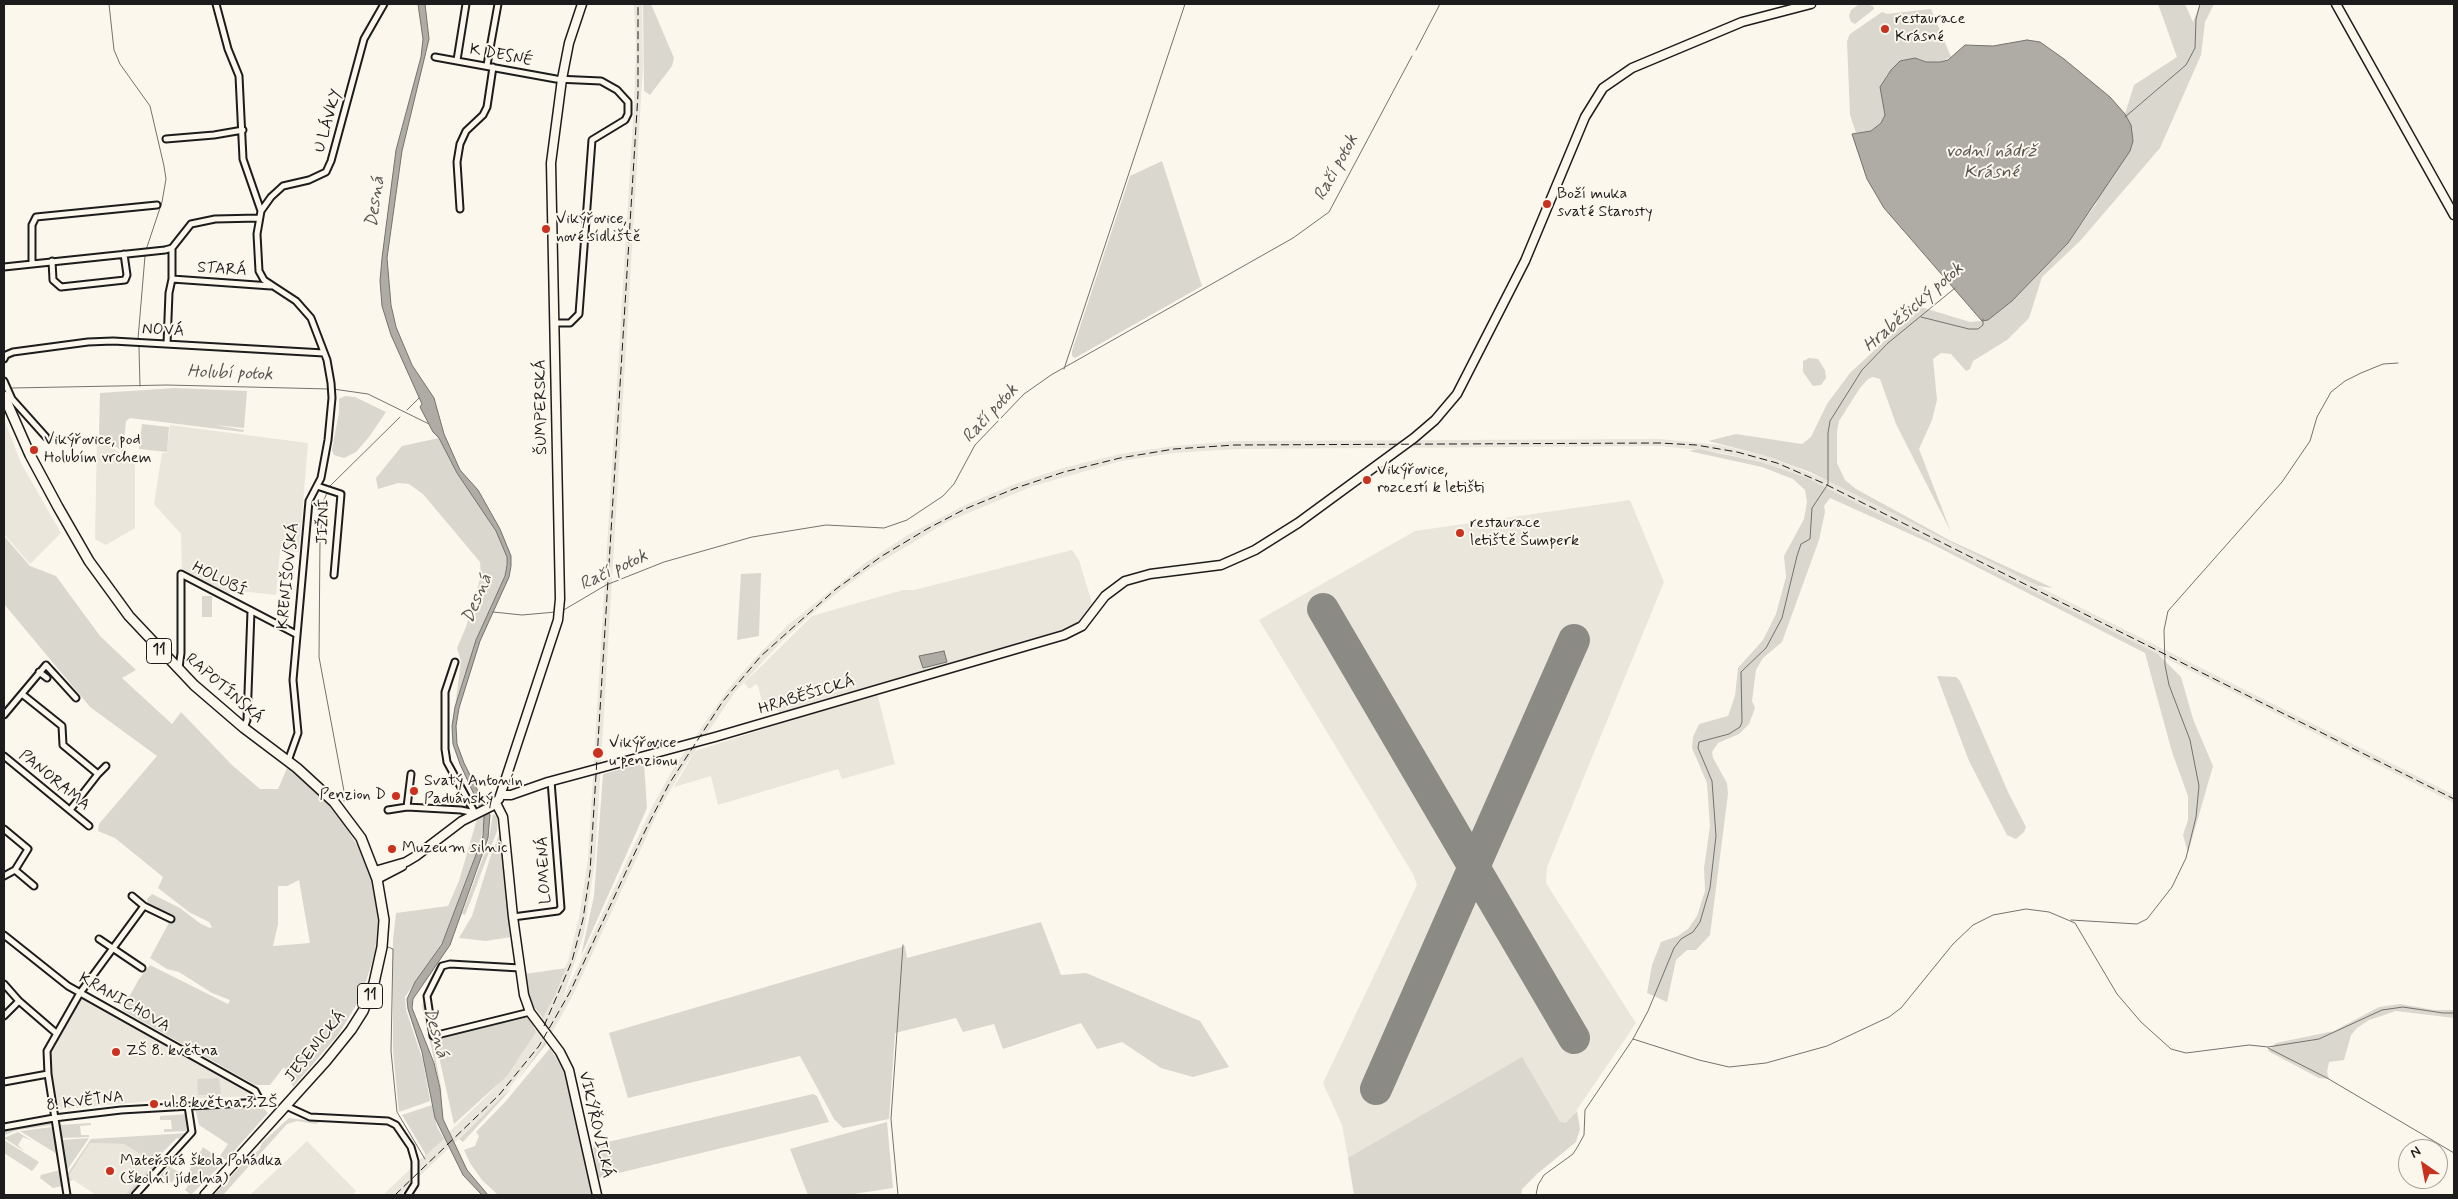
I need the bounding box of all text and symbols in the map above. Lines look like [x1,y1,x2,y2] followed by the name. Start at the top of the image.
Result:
[1895,10,1965,48] place label: restaurace Krásné
[1879,23,1891,35] marker: restaurace Krásné
[468,40,534,72] street label: K DESNÉ
[311,87,347,155] street label: U LÁVKY
[1310,131,1364,205] water label: Račí potok
[1945,141,2037,183] water label: vodní nádrž Krásné
[362,175,390,229] water label: Desná
[1557,185,1653,223] place label: Boží muka svaté Starosty
[1541,198,1553,210] marker: Boží muka svaté Starosty
[556,210,641,248] place label: Vikýřovice, nové sídliště
[540,223,552,235] marker: Vikýřovice, nové sídliště
[197,259,247,281] street label: STARÁ
[1859,259,1969,357] water label: Hraběšický potok
[141,320,185,342] street label: NOVÁ
[532,359,552,455] street label: ŠUMPERSKÁ
[187,362,273,386] water label: Holubí potok
[958,380,1024,448] water label: Račí potok
[44,431,151,469] place label: Vikýřovice, pod Holubím vrchem
[28,444,40,456] marker: Vikýřovice, pod Holubím vrchem
[1377,461,1484,499] place label: Vikýřovice, rozcestí k letišti
[1361,474,1373,486] marker: Vikýřovice, rozcestí k letišti
[314,499,334,545] street label: JIŽNÍ
[1470,514,1579,552] place label: restaurace letiště Šumperk
[274,522,304,630] street label: KRENIŠOVSKÁ
[1454,527,1466,539] marker: restaurace letiště Šumperk
[577,546,651,596] water label: Račí potok
[188,558,250,602] street label: HOLUBÍ
[458,571,498,627] water label: Desná
[146,638,172,664] road number: 11
[181,650,267,728] street label: RAPOTÍNSKÁ
[757,672,857,720] street label: HRABĚŠICKÁ
[609,734,677,772] place label: Vikýřovice u penzionu
[591,746,605,760] marker: Vikýřovice u penzionu
[15,747,93,815] street label: PANORAMA
[424,772,523,810] place label: Svatý Antonín Paduánský
[408,785,420,797] marker: Svatý Antonín Paduánský
[320,786,386,806] place label: Penzion D
[390,790,402,802] marker: Penzion D
[534,836,556,904] street label: LOMENÁ
[402,839,508,859] place label: Muzeum silnic
[386,843,398,855] marker: Muzeum silnic
[75,969,173,1037] street label: KRANICHOVA
[358,984,382,1008] road number: 11
[418,1005,452,1061] water label: Desná
[281,1008,351,1086] street label: JESENICKÁ
[126,1042,218,1062] place label: ZŠ 8. května
[110,1046,122,1058] marker: ZŠ 8. května
[573,1070,617,1180] street label: VIKÝŘOVICKÁ
[45,1088,125,1116] street label: 8. KVĚTNA
[164,1094,277,1114] place label: ul.8.května 3.ZŠ
[148,1098,160,1110] marker: ul.8.května 3.ZŠ
[2398,1139,2448,1189] north arrow
[2407,1142,2424,1162] text: N
[120,1152,282,1190] place label: Mateřská škola Pohádka (školní jídelna)
[104,1165,116,1177] marker: Mateřská škola Pohádka (školní jídelna)

